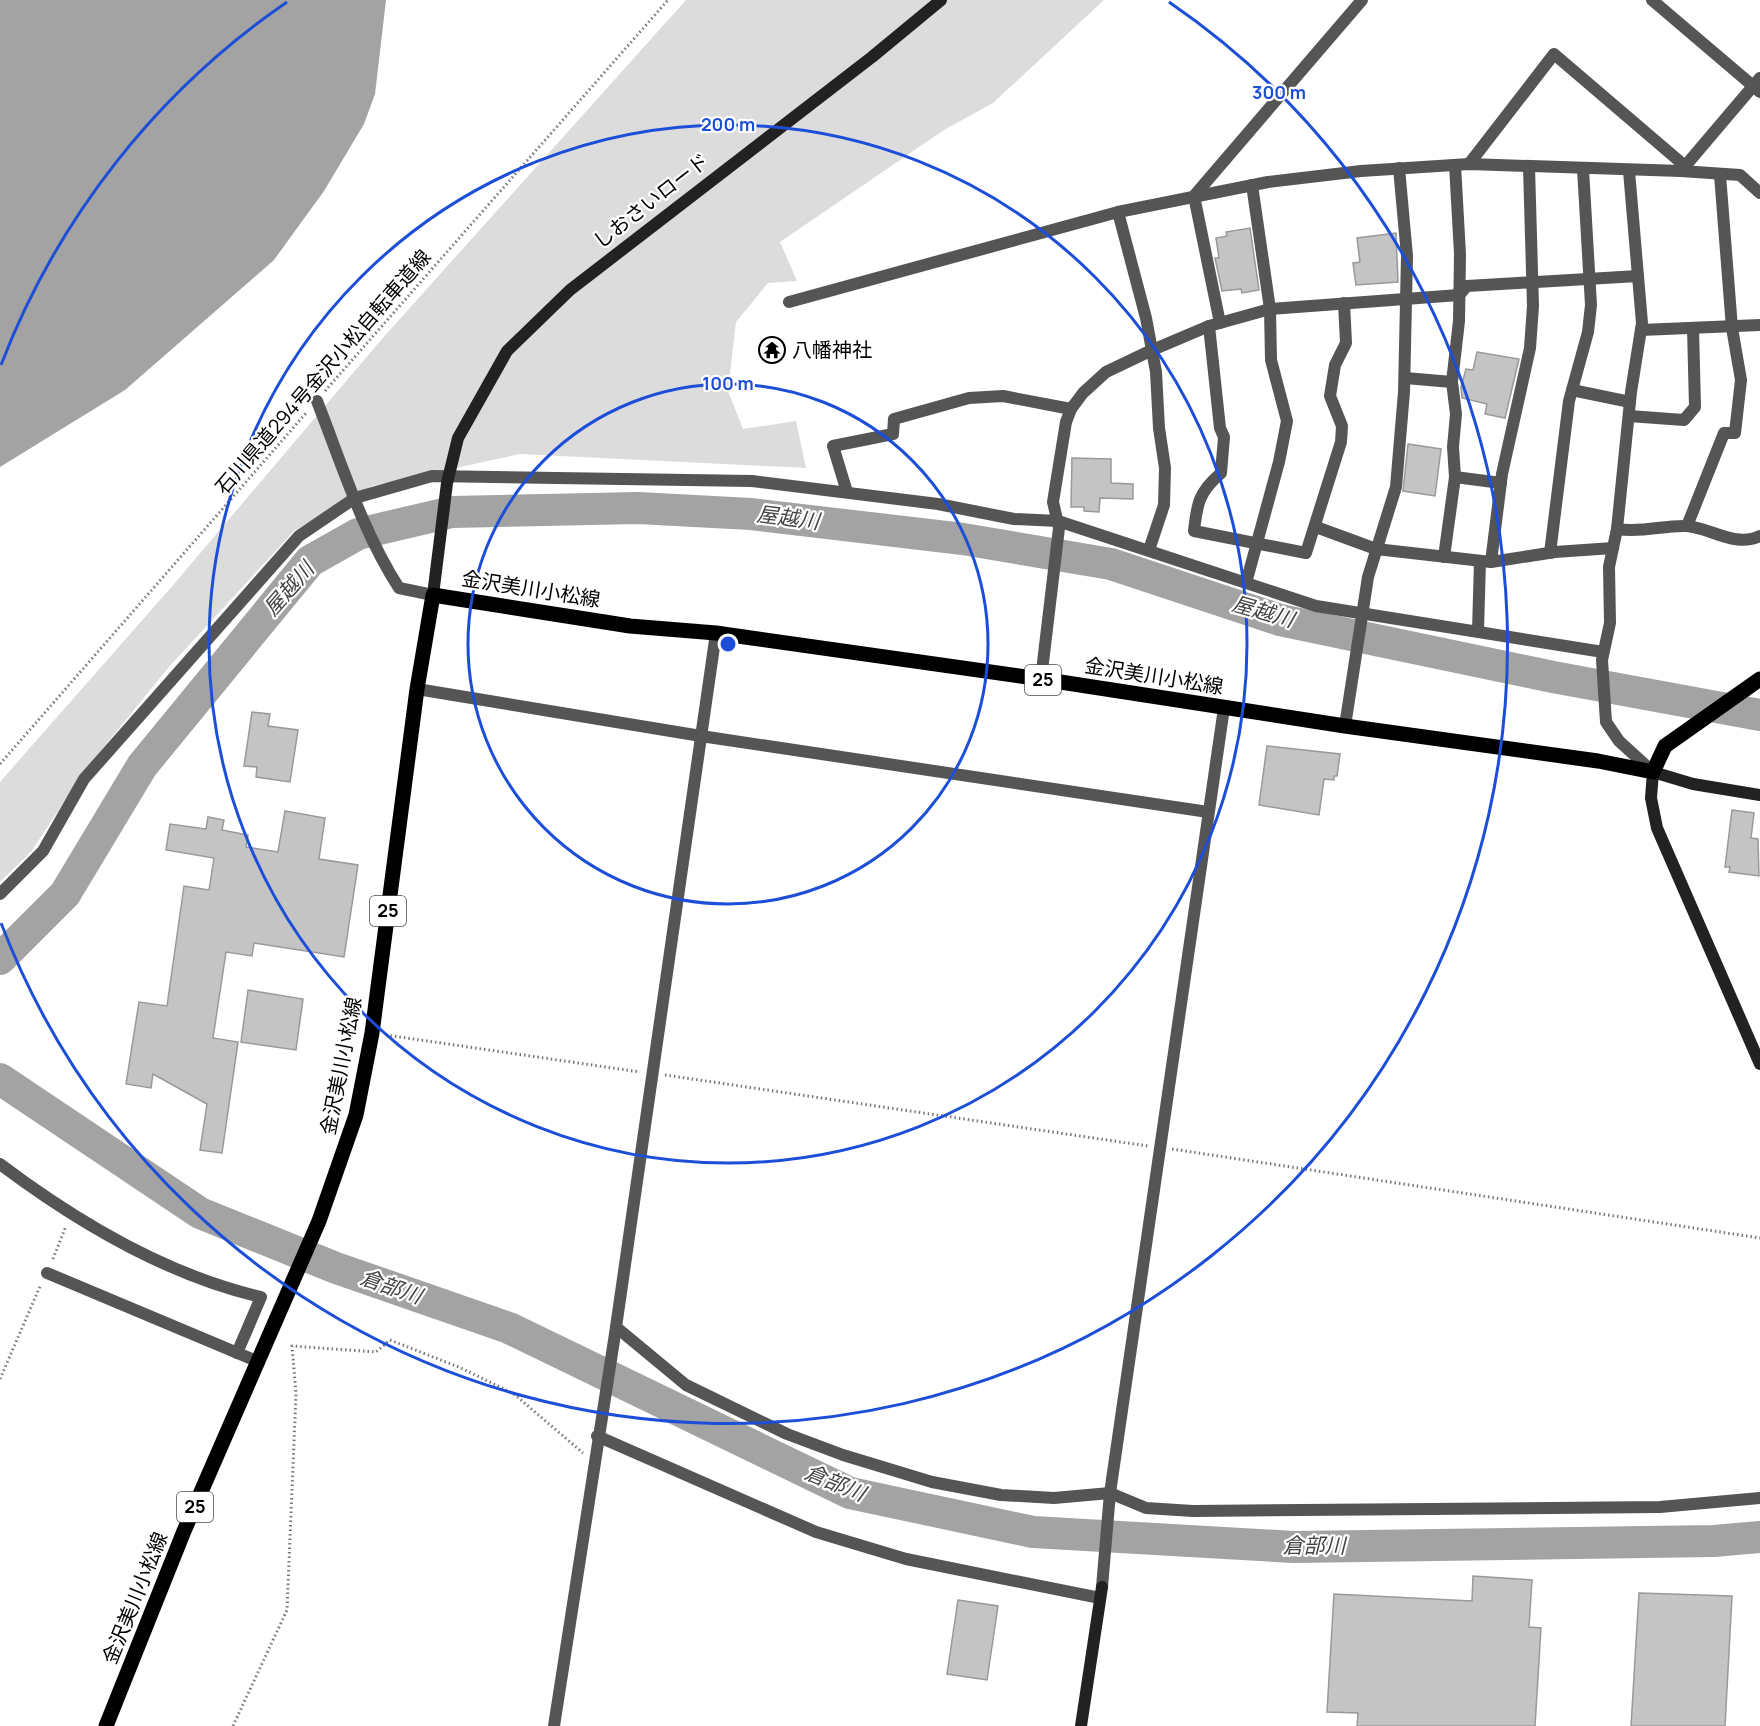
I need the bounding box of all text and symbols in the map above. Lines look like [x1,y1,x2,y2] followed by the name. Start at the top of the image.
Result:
[1252,80,1306,104] text: 300 m
[701,112,755,136] text: 200 m
[587,147,714,254] street label: しおさいロード
[209,244,436,500] street label: 石川県道294号金沢小松自転車道線
[757,335,787,365] temple icon: 八幡神社
[792,336,872,363] place label: 八幡神社
[702,371,754,395] text: 100 m
[755,499,823,535] water label: 屋越川
[257,554,321,621] water label: 屋越川
[460,564,602,613] street label: 金沢美川小松線
[1229,589,1299,634] water label: 屋越川
[718,634,738,654] centre of rings
[1083,651,1225,700] street label: 金沢美川小松線
[1025,665,1061,695] road number: 25
[370,896,406,926] road number: 25
[314,995,367,1137] street label: 金沢美川小松線
[357,1263,428,1310] water label: 倉部川
[801,1457,872,1508] water label: 倉部川
[177,1492,213,1522] road number: 25
[96,1528,173,1668] street label: 金沢美川小松線
[1283,1531,1347,1559] water label: 倉部川

